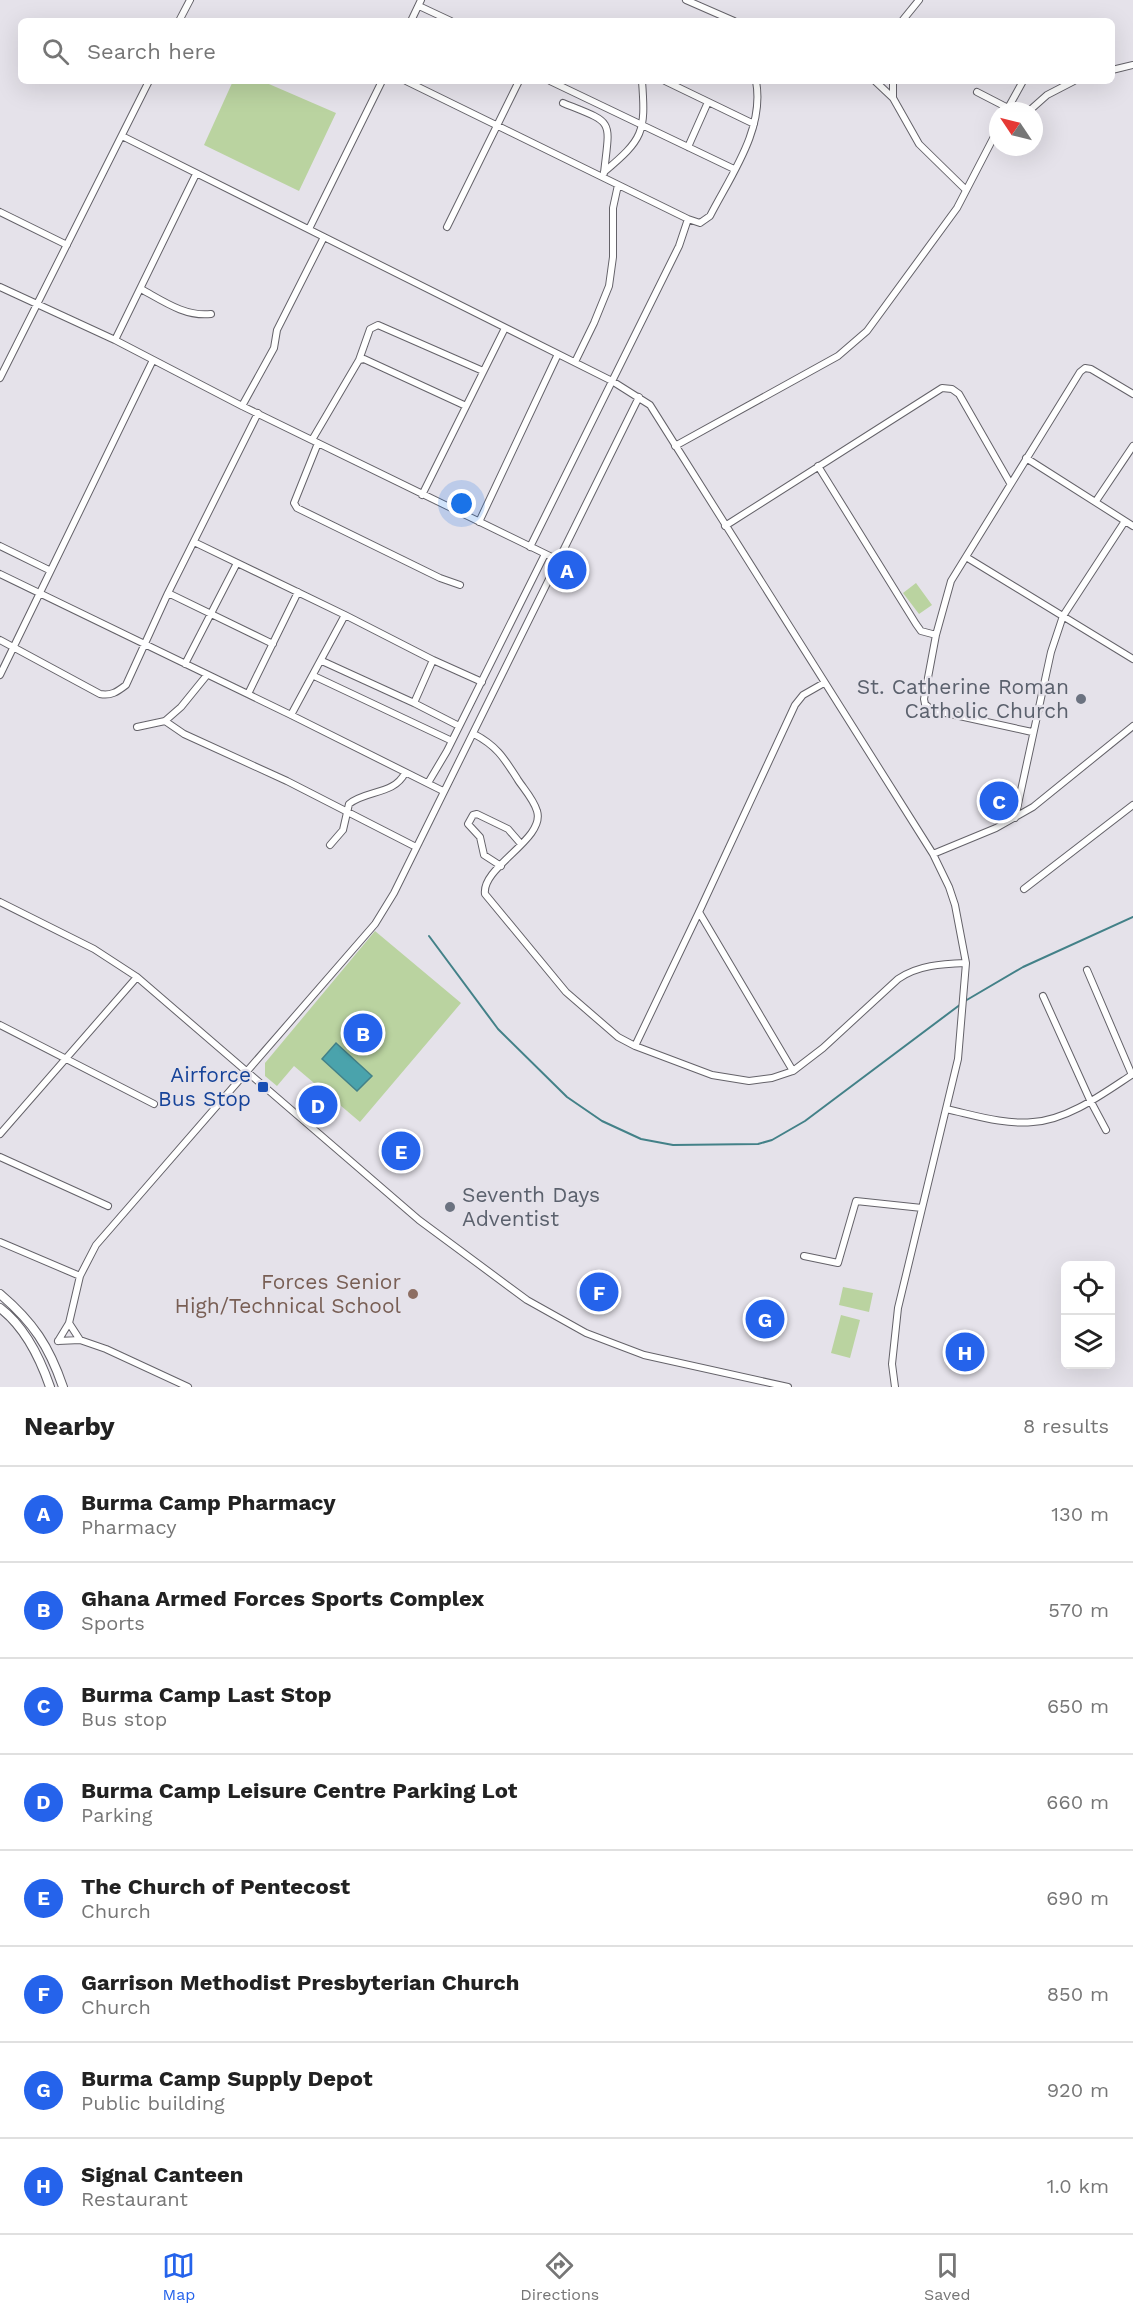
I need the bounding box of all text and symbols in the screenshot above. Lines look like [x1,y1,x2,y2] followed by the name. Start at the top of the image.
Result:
[18,18,1115,84] search box
[39,35,72,68] icon: search
[87,39,216,64] text: Search here
[989,102,1043,156] north arrow
[447,489,476,518] your location
[548,548,586,592] pin: A
[857,674,1069,723] place label: St. Catherine Roman Catholic Church
[1074,692,1088,706] marker: St. Catherine Roman Catholic Church
[980,778,1018,824] pin: C
[344,1010,382,1056] pin: B
[158,1062,251,1111] place label: Airforce Bus Stop
[256,1080,270,1094] marker: Airforce Bus Stop
[298,1082,338,1128] pin: D
[382,1128,420,1174] pin: E
[462,1182,600,1231] place label: Seventh Days Adventist
[443,1200,457,1214] marker: Seventh Days Adventist
[1061,1261,1115,1369] map controls
[1061,1261,1115,1315] button: locate
[174,1269,402,1318] place label: Forces Senior High/Technical School
[580,1270,618,1314] pin: F
[406,1287,420,1301] marker: Forces Senior High/Technical School
[746,1296,784,1342] pin: G
[1061,1315,1115,1369] button: layers
[946,1330,984,1374] pin: H
[24,1411,115,1441] text: Nearby
[1023,1414,1109,1438] text: 8 results
[81,1490,336,1515] text: Burma Camp Pharmacy
[37,1502,50,1526] text: A
[1051,1502,1109,1526] text: 130 m
[81,1515,177,1539] text: Pharmacy
[81,1586,484,1611] text: Ghana Armed Forces Sports Complex
[37,1598,50,1622] text: B
[1048,1598,1109,1622] text: 570 m
[81,1611,145,1635] text: Sports
[81,1682,332,1707] text: Burma Camp Last Stop
[37,1694,50,1718] text: C
[1047,1694,1109,1718] text: 650 m
[81,1707,167,1731] text: Bus stop
[81,1778,517,1803] text: Burma Camp Leisure Centre Parking Lot
[36,1790,51,1814] text: D
[1046,1790,1109,1814] text: 660 m
[81,1803,152,1827] text: Parking
[81,1874,350,1899] text: The Church of Pentecost
[37,1886,50,1910] text: E
[1046,1886,1109,1910] text: 690 m
[81,1899,151,1923] text: Church
[81,1970,519,1995] text: Garrison Methodist Presbyterian Church
[37,1982,50,2006] text: F
[1047,1982,1109,2006] text: 850 m
[81,1995,151,2019] text: Church
[81,2066,373,2091] text: Burma Camp Supply Depot
[36,2078,51,2102] text: G
[1047,2078,1109,2102] text: 920 m
[81,2091,225,2115] text: Public building
[81,2162,243,2187] text: Signal Canteen
[36,2174,51,2198] text: H
[1047,2174,1109,2198] text: 1.0 km
[81,2187,188,2211] text: Restaurant
[162,2249,195,2304] tab: Map
[520,2249,599,2304] tab: Directions
[924,2249,971,2304] tab: Saved

